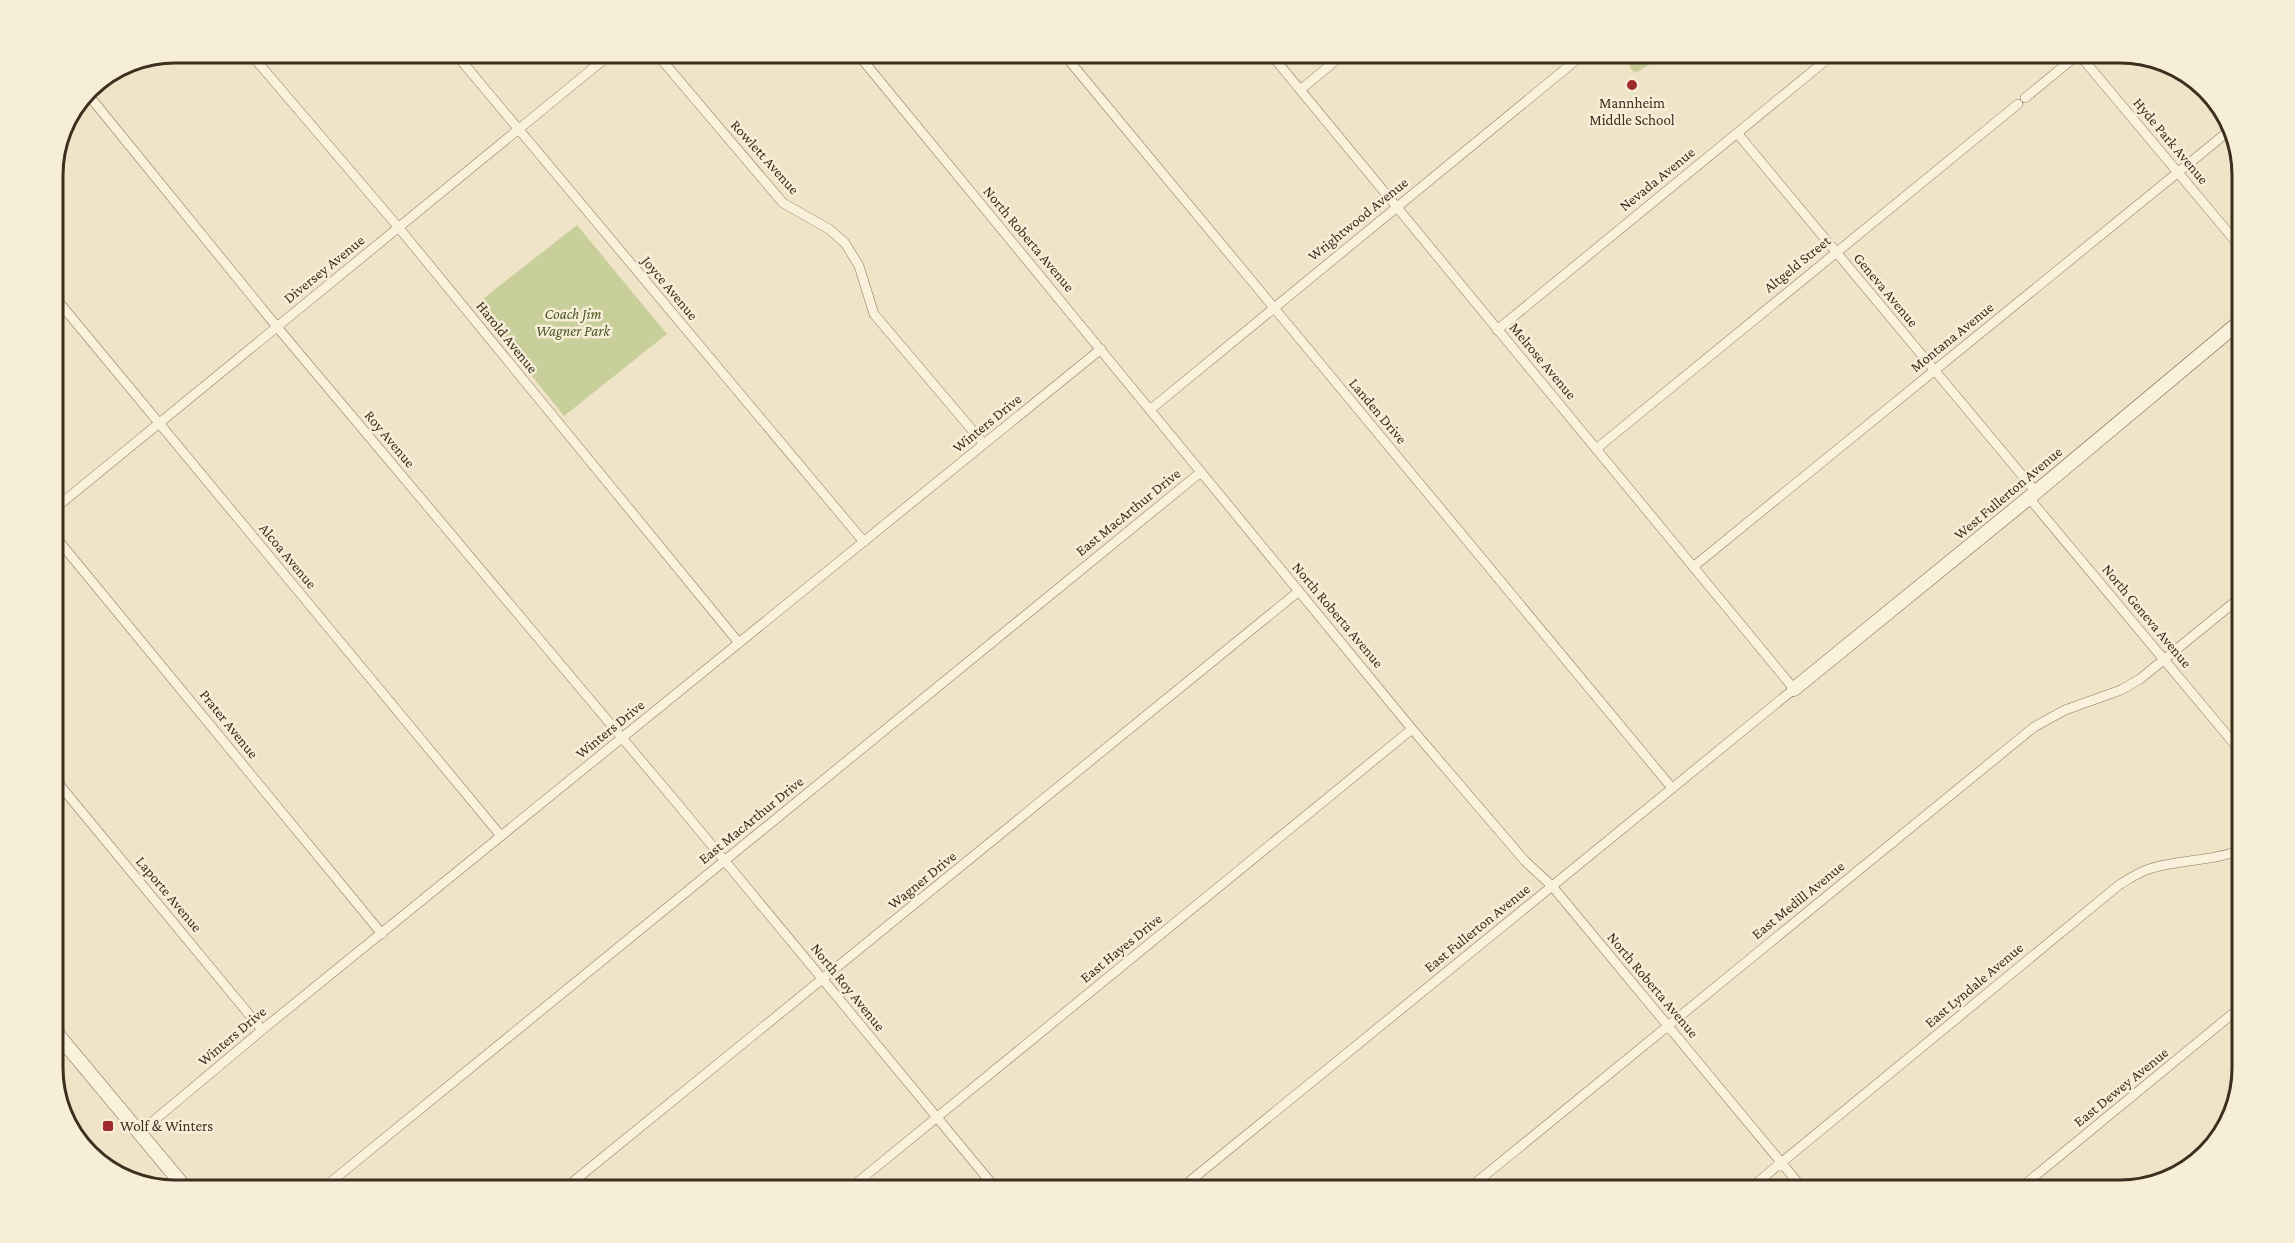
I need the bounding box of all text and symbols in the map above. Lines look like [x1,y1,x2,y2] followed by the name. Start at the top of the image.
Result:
[1625,78,1639,92] marker: Mannheim Middle School
[1589,95,1675,128] place label: Mannheim Middle School
[2130,95,2212,188] street label: Hyde Park Avenue
[728,117,803,198] street label: Rowlett Avenue
[1616,144,1698,214] street label: Nevada Avenue
[1305,174,1412,265] street label: Wrightwood Avenue
[980,183,1078,295] street label: North Roberta Avenue
[281,231,368,307] street label: Diversey Avenue
[1761,232,1835,296] street label: Altgeld Street
[1850,250,1922,330] street label: Geneva Avenue
[637,251,702,324] street label: Joyce Avenue
[473,298,541,377] street label: Harold Avenue
[1907,299,1997,375] street label: Montana Avenue
[536,306,611,340] park label: Coach Jim Wagner Park
[1506,320,1580,403] street label: Melrose Avenue
[1346,375,1410,447] street label: Landen Drive
[950,390,1025,456] street label: Winters Drive
[361,407,419,472] street label: Roy Avenue
[1951,443,2065,543] street label: West Fullerton Avenue
[1072,465,1184,559] street label: East MacArthur Drive
[256,520,320,592] street label: Alcoa Avenue
[1289,559,1387,671] street label: North Roberta Avenue
[2099,561,2195,671] street label: North Geneva Avenue
[197,687,262,762] street label: Prater Avenue
[573,696,648,762] street label: Winters Drive
[695,773,807,867] street label: East MacArthur Drive
[885,848,960,913] street label: Wagner Drive
[132,853,205,936] street label: Laporte Avenue
[1748,858,1848,942] street label: East Medill Avenue
[1421,880,1533,975] street label: East Fullerton Avenue
[1077,910,1166,987] street label: East Hayes Drive
[1604,929,1702,1041] street label: North Roberta Avenue
[1922,939,2027,1032] street label: East Lyndale Avenue
[807,940,888,1035] street label: North Roy Avenue
[195,1003,269,1069] street label: Winters Drive
[2071,1044,2172,1131] street label: East Dewey Avenue
[120,1118,213,1134] place label: Wolf & Winters
[101,1119,115,1133] marker: Wolf & Winters

